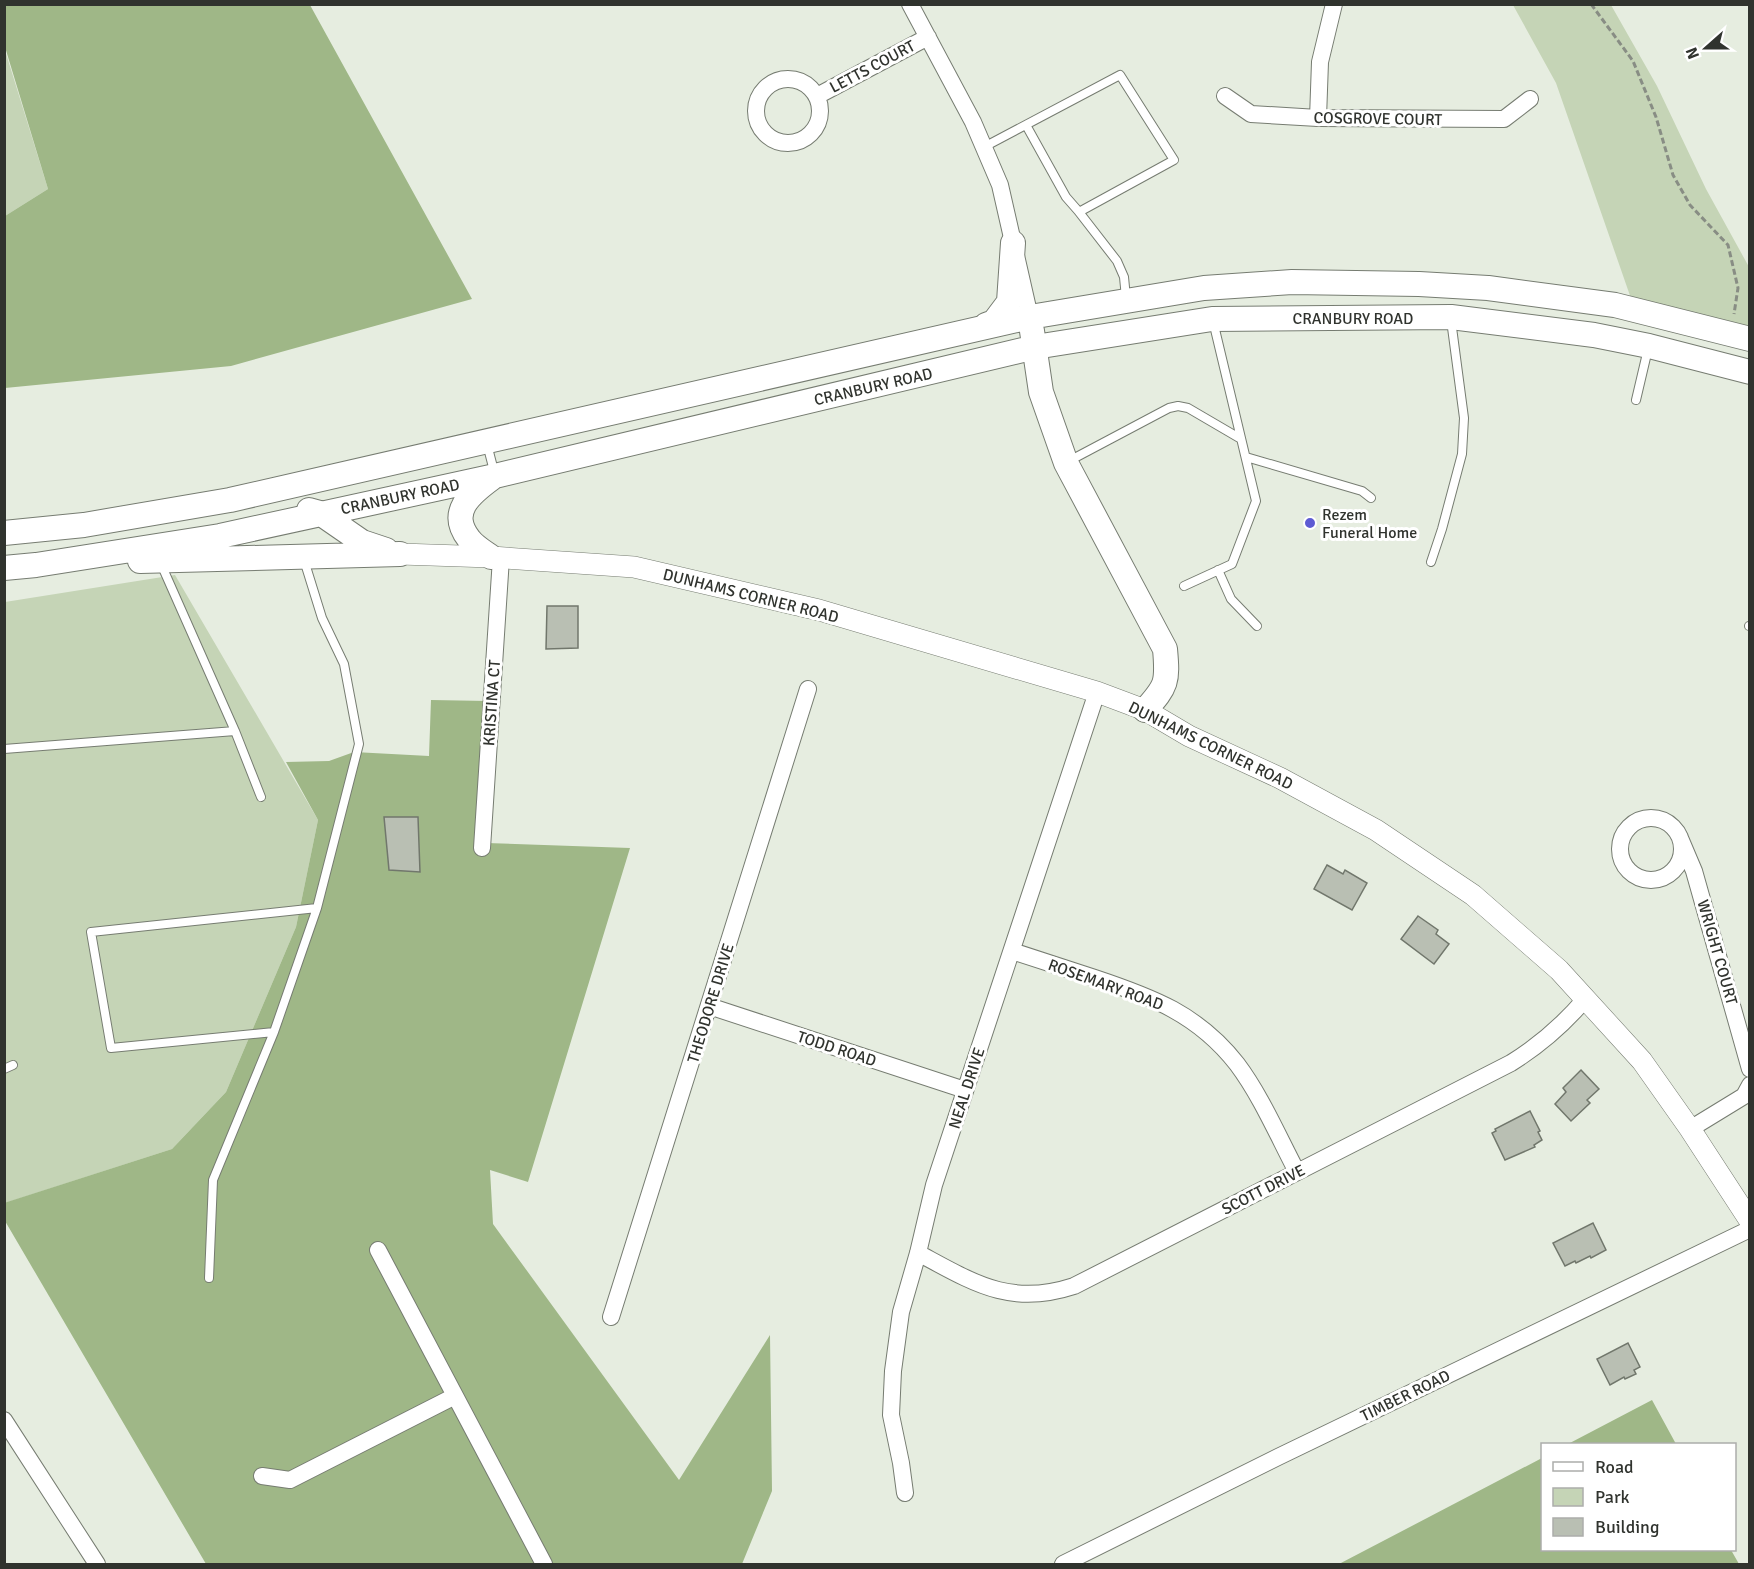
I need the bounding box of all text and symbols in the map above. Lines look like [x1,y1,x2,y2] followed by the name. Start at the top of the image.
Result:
[1676,18,1736,78] north arrow
[826,36,919,98] street label: LETTS COURT
[1682,44,1704,62] text: N
[1313,108,1443,130] street label: COSGROVE COURT
[1293,309,1413,329] street label: CRANBURY ROAD
[812,364,934,410] street label: CRANBURY ROAD
[339,475,461,519] street label: CRANBURY ROAD
[1322,505,1417,543] place label: Rezem Funeral Home
[1303,516,1317,530] marker: Rezem Funeral Home
[661,564,841,627] street label: DUNHAMS CORNER ROAD
[479,659,505,747] street label: KRISTINA CT
[1125,697,1296,794] street label: DUNHAMS CORNER ROAD
[1692,897,1742,1007] street label: WRIGHT COURT
[683,941,739,1066] street label: THEODORE DRIVE
[1045,955,1166,1015] street label: ROSEMARY ROAD
[795,1027,879,1071] street label: TODD ROAD
[944,1045,989,1132] street label: NEAL DRIVE
[1218,1160,1309,1219] street label: SCOTT DRIVE
[1357,1366,1454,1426] street label: TIMBER ROAD
[1541,1443,1736,1551] legend
[1595,1456,1634,1478] text: Road
[1595,1486,1630,1508] text: Park
[1595,1516,1659,1538] text: Building

